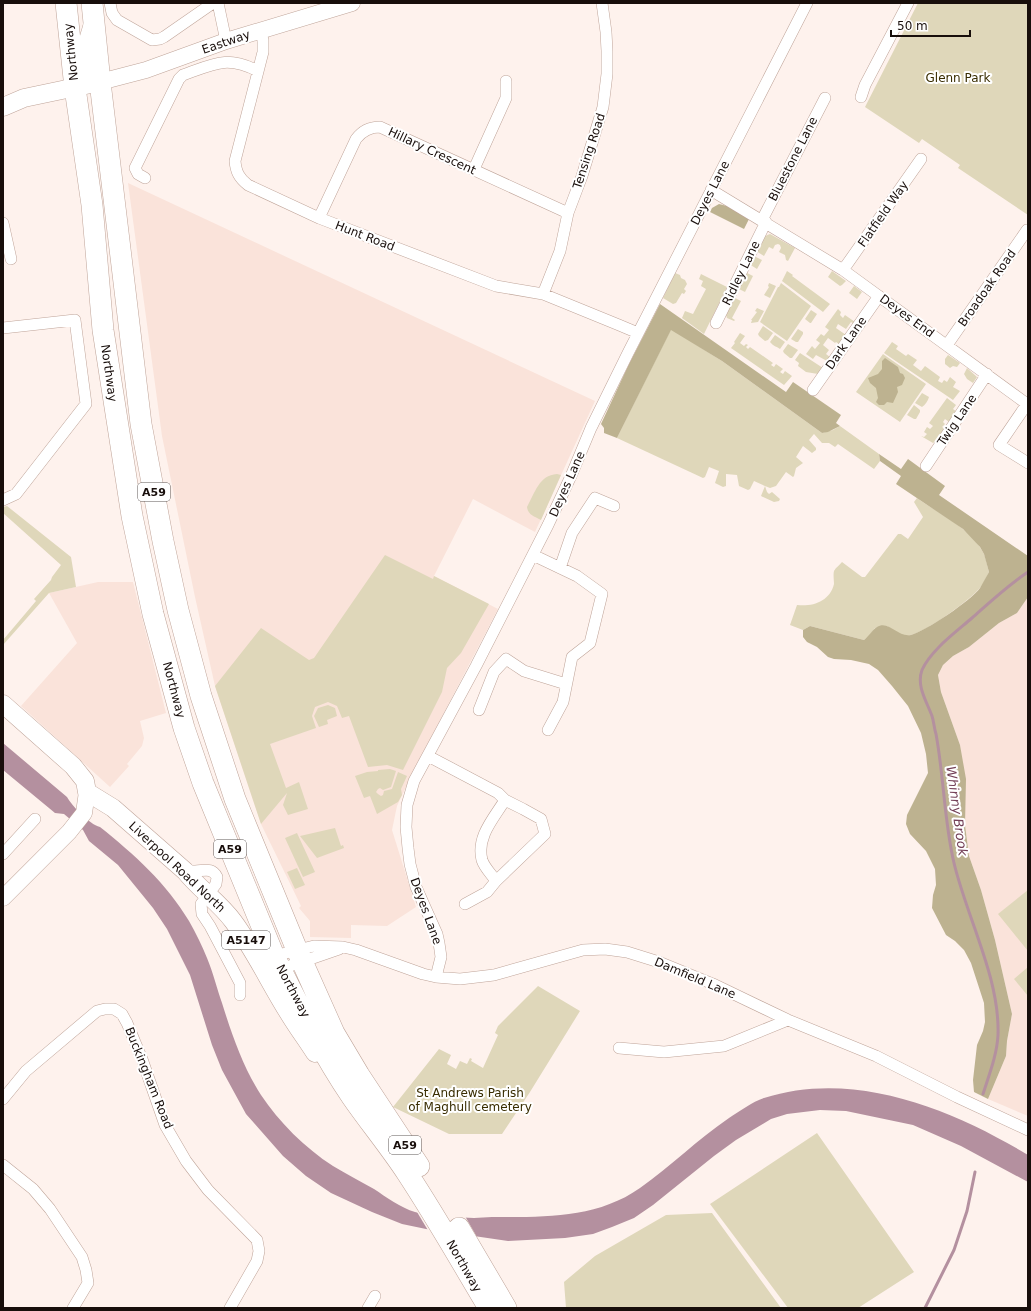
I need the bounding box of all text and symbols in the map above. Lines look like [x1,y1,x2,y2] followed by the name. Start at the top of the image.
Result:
[891,12,970,38] scale bar
[897,19,928,33] text: 50 m
[61,23,81,81] street label: Northway
[200,27,252,57] street label: Eastway
[926,71,991,85] park label: Glenn Park
[570,111,608,192] street label: Tensing Road
[766,115,820,203] street label: Bluestone Lane
[386,125,478,178] street label: Hillary Crescent
[688,159,732,227] street label: Deyes Lane
[855,178,911,250] street label: Flatfield Way
[333,218,397,254] street label: Hunt Road
[719,238,763,308] street label: Ridley Lane
[955,247,1019,329] street label: Broadoak Road
[877,292,937,340] street label: Deyes End
[823,314,869,372] street label: Dark Lane
[98,343,120,403] street label: Northway
[934,392,979,449] street label: Twig Lane
[546,449,588,519] street label: Deyes Lane
[138,483,170,501] road number: A59
[160,660,188,720] street label: Northway
[943,765,971,857] water label: Whinny Brook
[126,819,228,915] street label: Liverpool Road North
[214,840,246,858] road number: A59
[407,876,445,946] street label: Deyes Lane
[222,931,270,949] road number: A5147
[652,955,738,1001] street label: Damfield Lane
[273,962,313,1020] street label: Northway
[122,1025,176,1131] street label: Buckingham Road
[408,1086,532,1114] park label: St Andrews Parish of Maghull cemetery
[389,1136,421,1154] road number: A59
[443,1237,485,1295] street label: Northway

